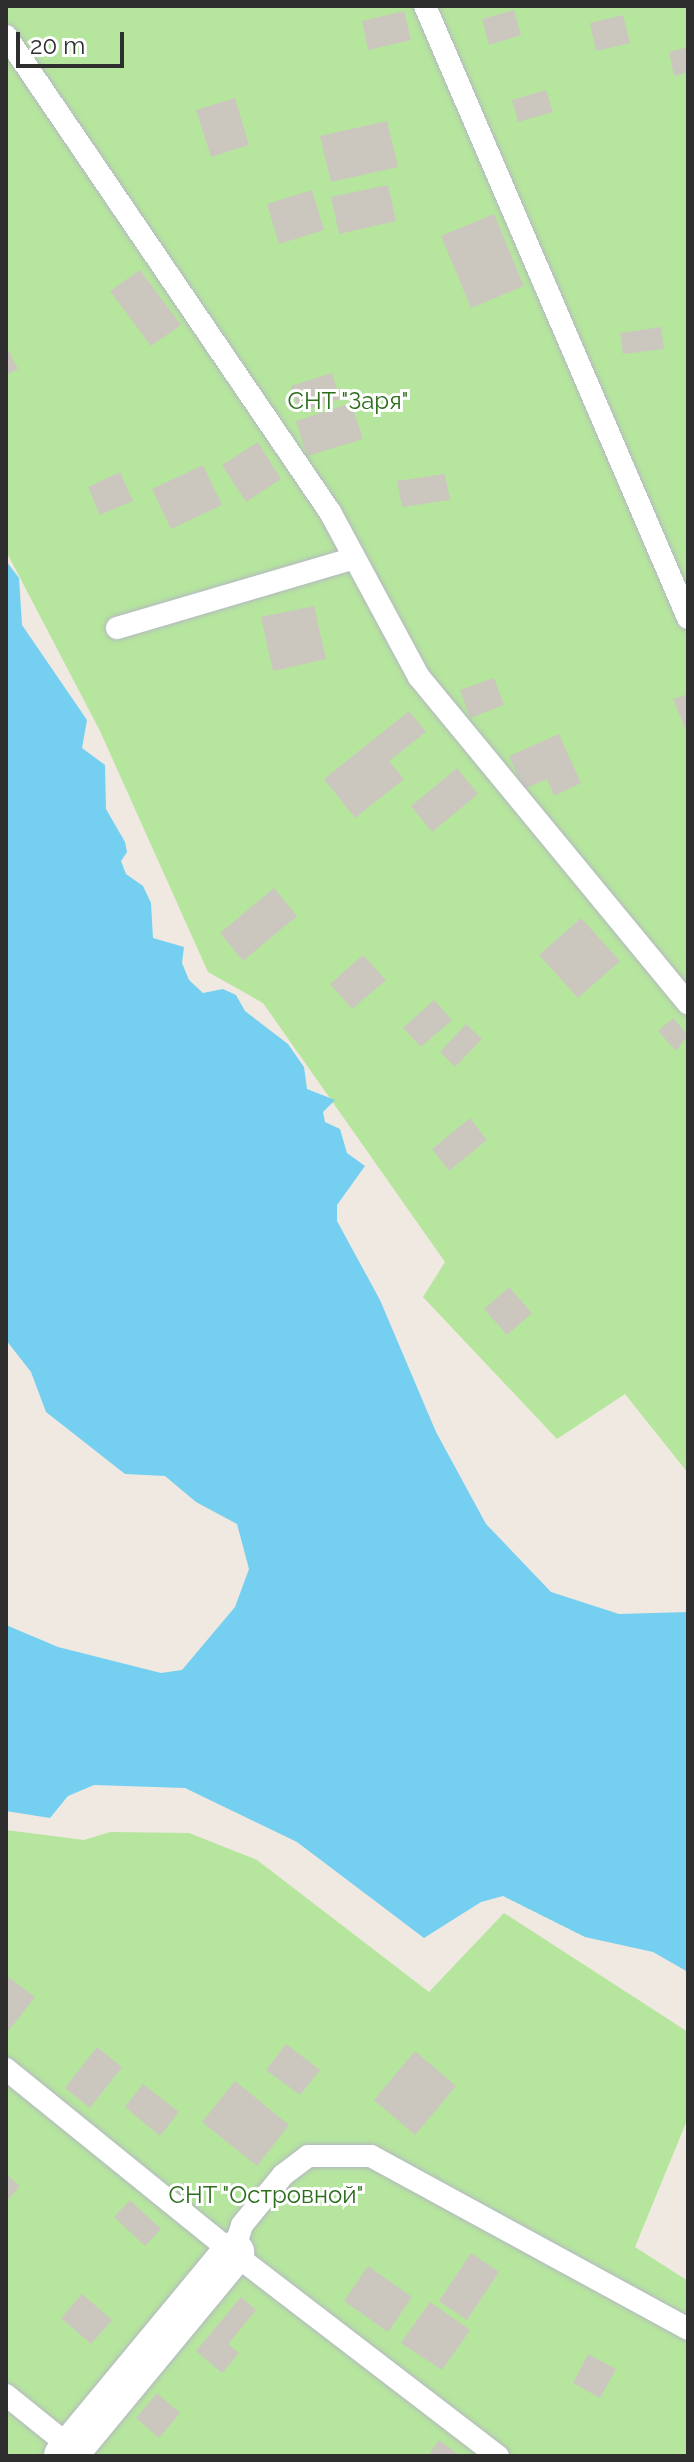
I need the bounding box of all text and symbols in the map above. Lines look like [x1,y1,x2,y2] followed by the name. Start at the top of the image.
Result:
[20,16,128,66] scale bar
[30,31,85,60] text: 20 m
[287,387,409,415] park label: СНТ "Заря"
[168,2181,364,2209] park label: СНТ "Островной"

